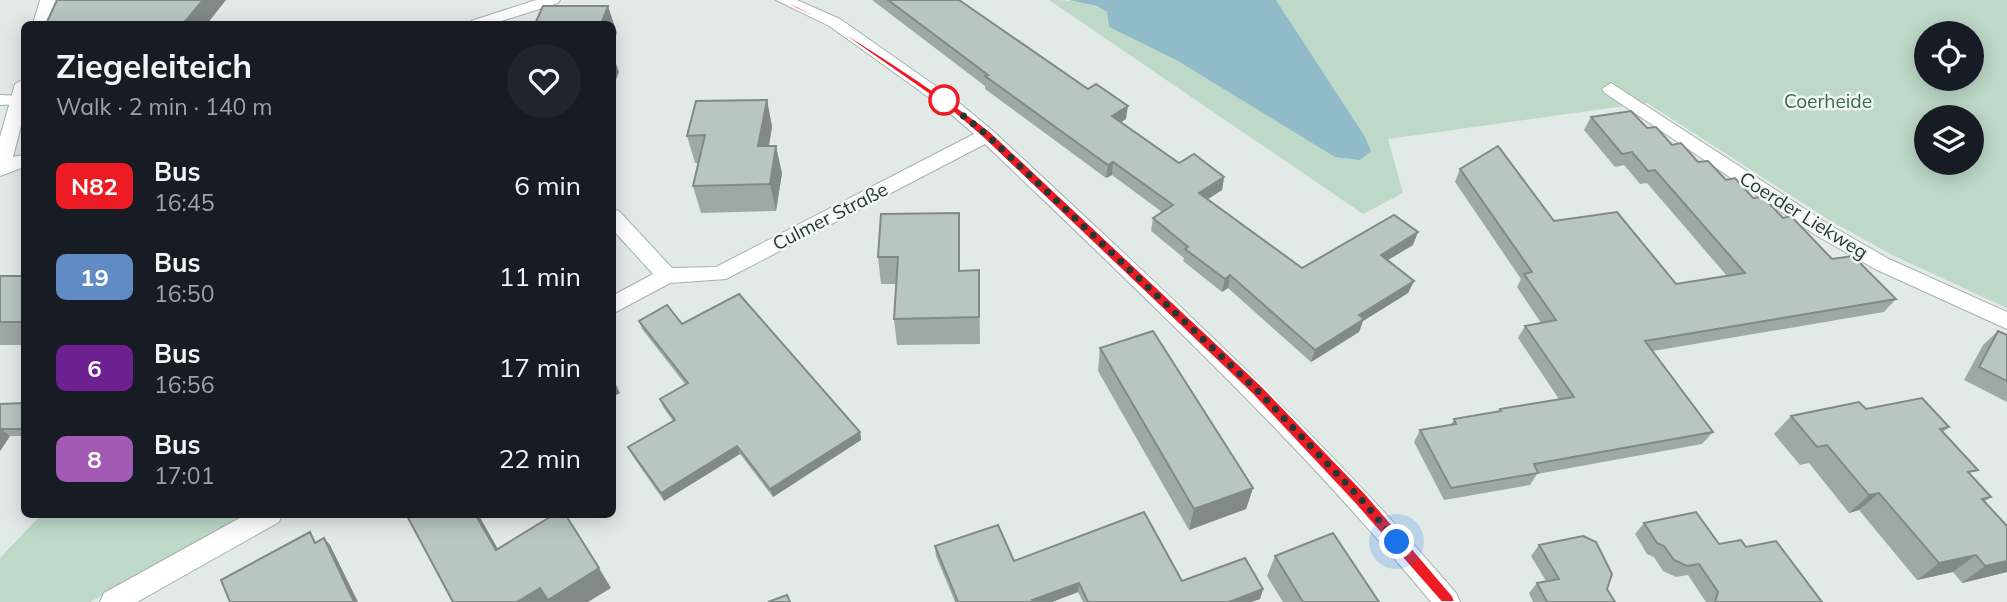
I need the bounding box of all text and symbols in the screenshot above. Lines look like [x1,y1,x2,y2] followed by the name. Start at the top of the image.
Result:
[1914,21,1984,175] map controls
[1914,21,1984,91] button: locate
[507,44,581,118] button: heart
[56,45,252,86] text: Ziegeleiteich
[929,85,959,115] unlabelled marker
[1784,89,1872,113] park label: Coerheide
[56,92,273,121] text: Walk · 2 min · 140 m
[1914,105,1984,175] button: layers
[154,155,200,188] text: Bus
[1735,166,1873,264] street label: Coerder Liekweg
[514,169,581,202] text: 6 min
[71,171,118,201] text: N82
[768,177,892,255] street label: Culmer Straße
[154,188,214,217] text: 16:45
[154,246,200,279] text: Bus
[499,260,581,293] text: 11 min
[80,262,109,292] text: 19
[154,279,214,308] text: 16:50
[154,337,200,370] text: Bus
[499,351,581,384] text: 17 min
[87,353,102,383] text: 6
[154,370,214,399] text: 16:56
[154,428,200,461] text: Bus
[499,442,581,475] text: 22 min
[87,444,102,474] text: 8
[154,461,214,490] text: 17:01
[1379,524,1414,559] your location

